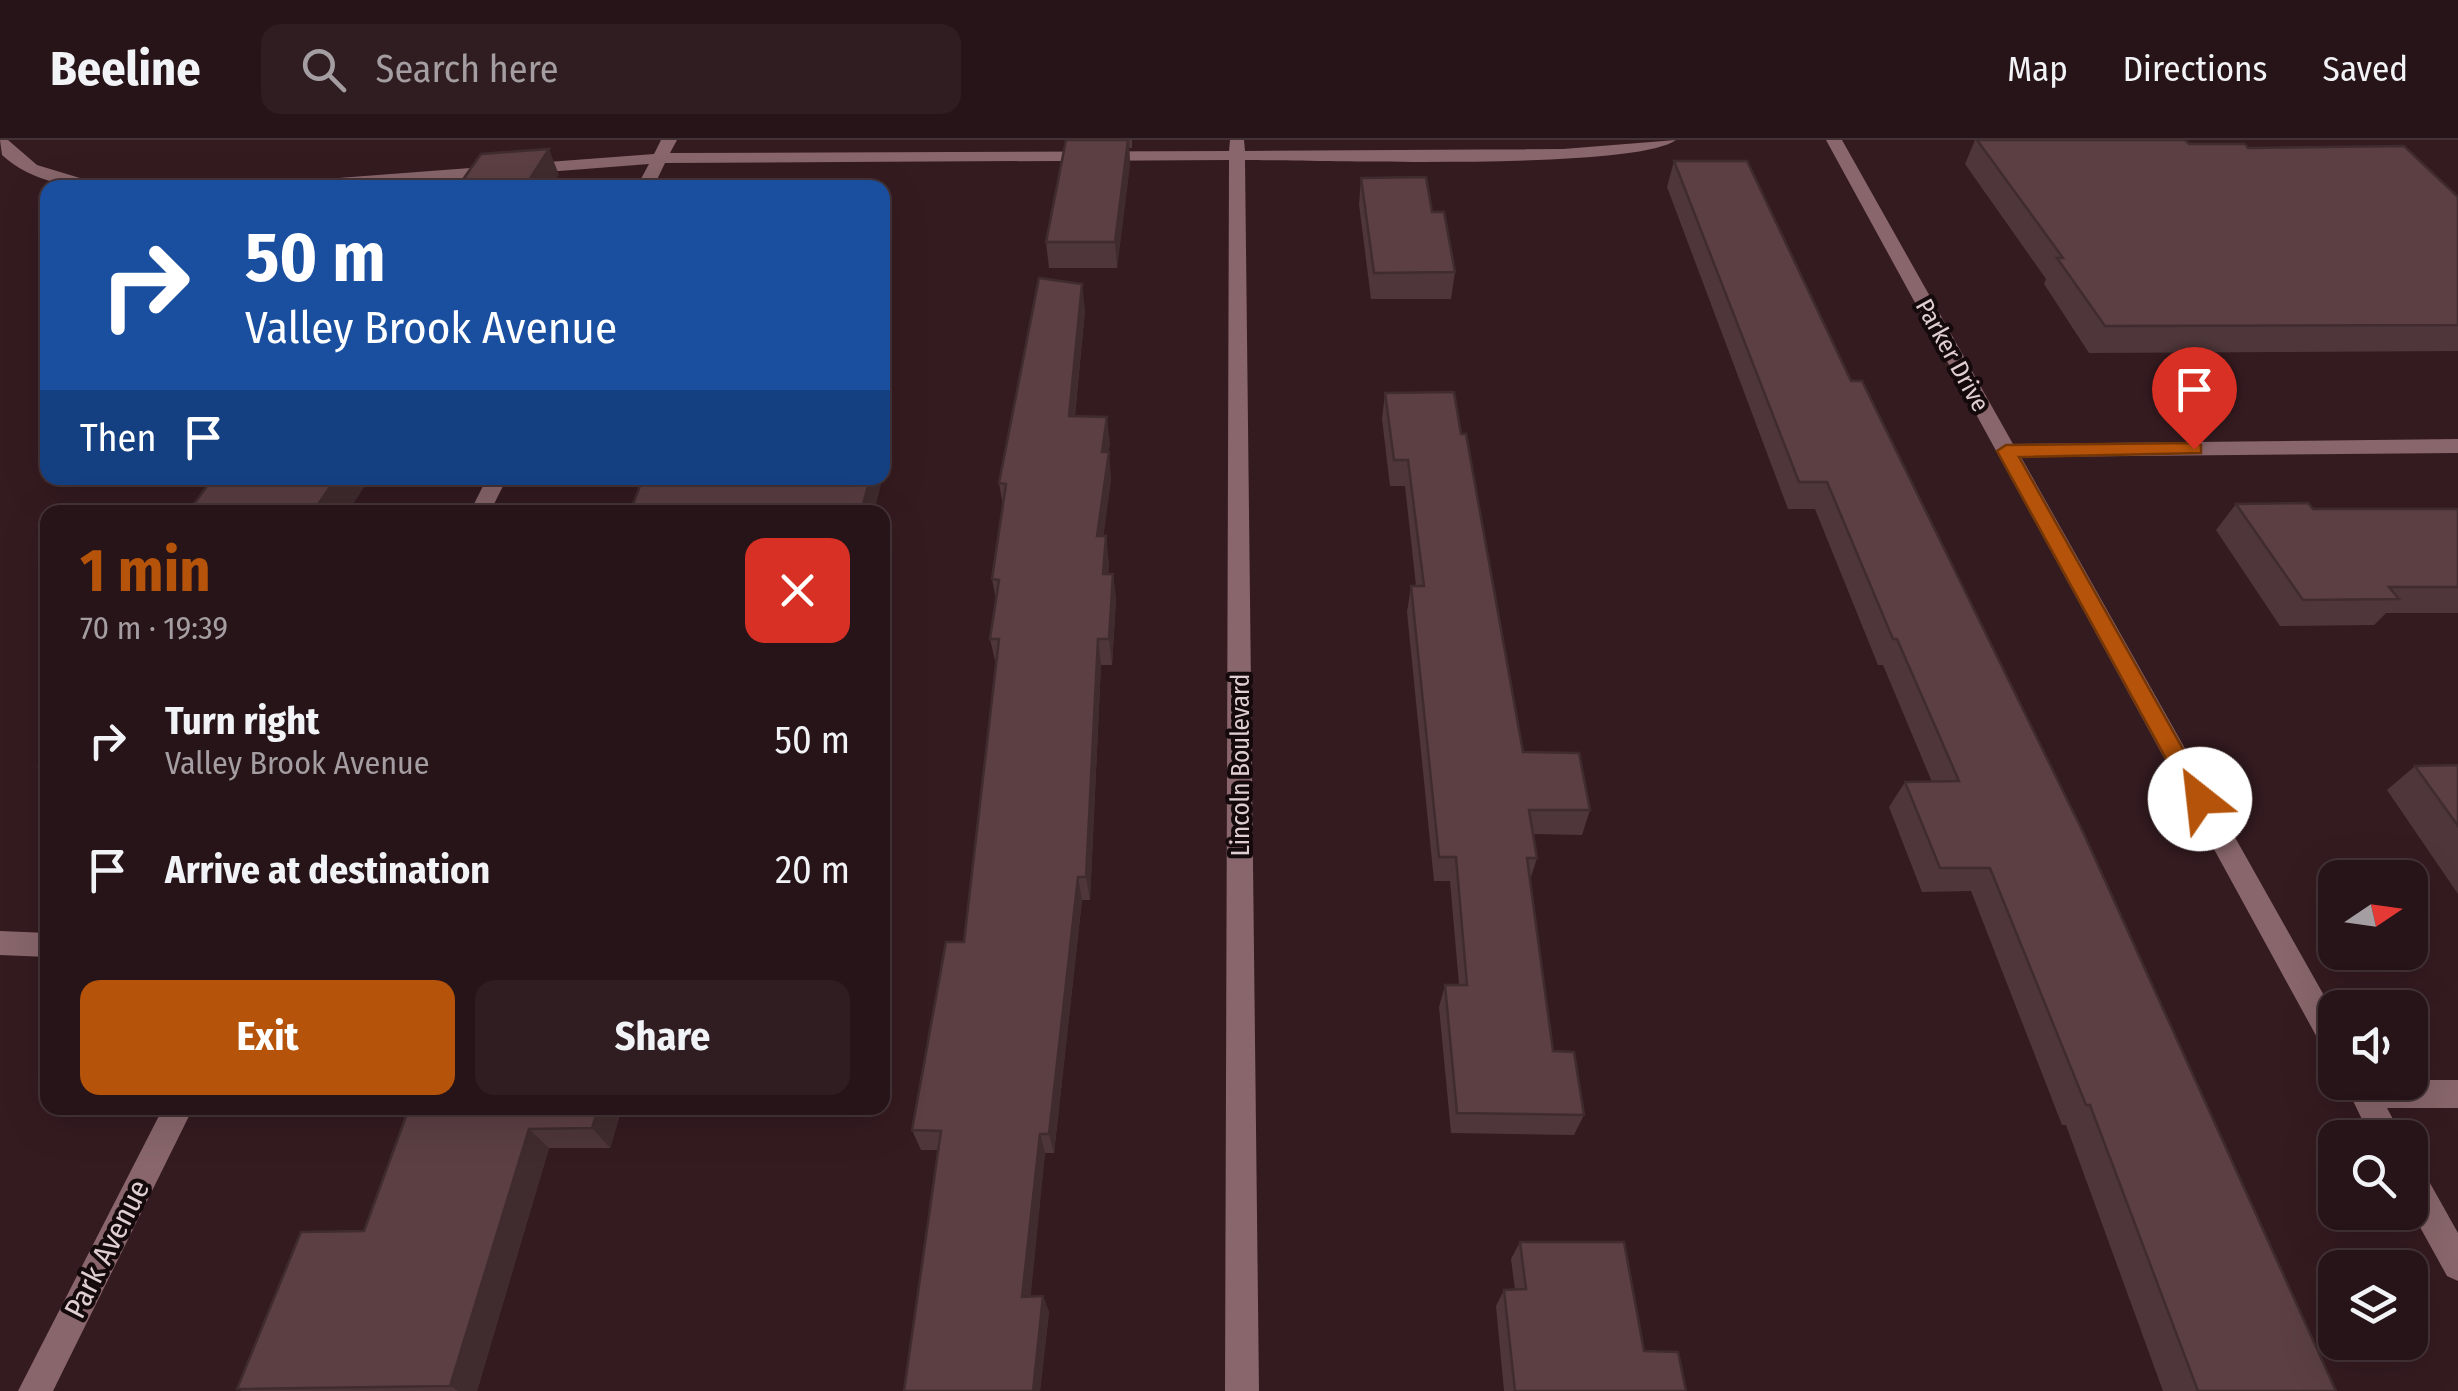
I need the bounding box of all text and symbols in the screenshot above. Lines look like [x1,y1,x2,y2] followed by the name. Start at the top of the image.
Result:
[261,24,961,114] search box
[50,40,201,98] text: Beeline
[296,42,351,97] icon: search
[376,46,559,92] text: Search here
[2007,48,2068,90] text: Map
[2123,48,2268,90] text: Directions
[2323,48,2408,90] text: Saved
[245,216,386,300] text: 50 m
[80,220,210,350] icon: right
[1909,294,1995,417] street label: Parker Drive
[245,301,617,355] text: Valley Brook Avenue
[2152,347,2237,450] pin
[2167,362,2222,417] icon: arrive
[176,410,231,465] icon: arrive
[80,415,156,461] text: Then
[80,535,211,607] text: 1 min
[745,538,850,643] button: close
[80,609,228,647] text: 70 m · 19:39
[1226,674,1256,856] street label: Lincoln Boulevard
[165,698,319,744] text: Turn right
[80,713,135,768] icon: right
[775,717,850,763] text: 50 m
[165,744,430,782] text: Valley Brook Avenue
[2148,747,2252,851] position arrow
[80,843,135,898] icon: arrive
[165,847,490,893] text: Arrive at destination
[775,847,850,893] text: 20 m
[2318,860,2428,970] north arrow
[2318,860,2428,1360] map controls
[80,980,455,1095] button: Exit
[475,980,850,1095] button: Share
[2318,990,2428,1100] button: sound
[2318,1120,2428,1230] button: search
[57,1174,157,1324] street label: Park Avenue
[2318,1250,2428,1360] button: layers

